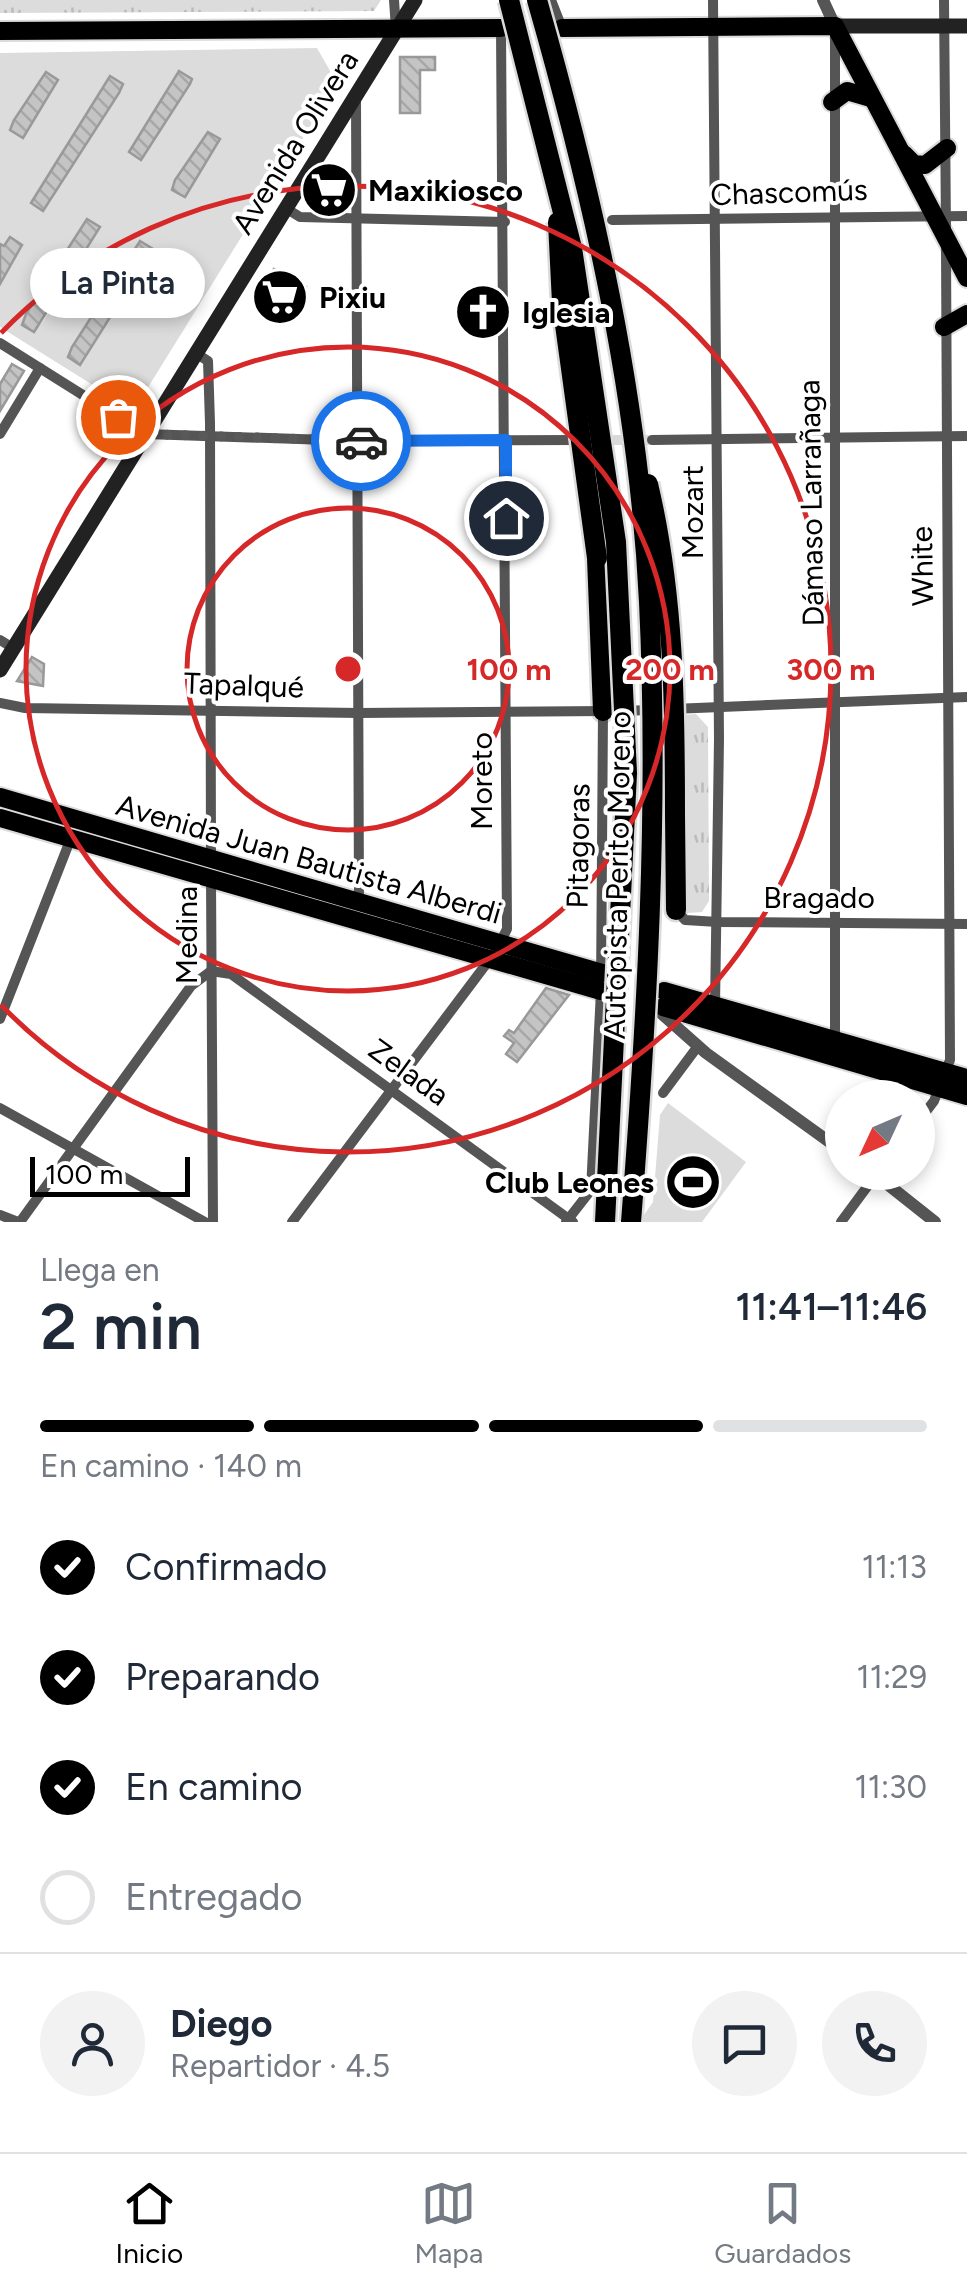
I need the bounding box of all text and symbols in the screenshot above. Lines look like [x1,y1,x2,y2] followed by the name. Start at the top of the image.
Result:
[224,43,366,241] street label: Avenida Olivera
[299,160,359,220] supermarket icon: Maxikiosco
[710,171,868,213] street label: Chascomús
[368,172,523,209] place label: Maxikiosco
[31,247,206,317] callout: La Pinta
[60,264,175,302] text: La Pinta
[250,267,310,327] supermarket icon: Pixiu
[319,279,386,316] place label: Pixiu
[453,282,513,342] church icon: Iglesia
[522,294,611,331] place label: Iglesia
[76,375,161,460] pin
[790,379,832,627] street label: Dámaso Larrañaga
[91,390,146,445] icon: bag
[311,391,411,491] courier
[334,414,389,469] icon: car
[674,465,711,559] street label: Mozart
[464,476,549,561] pin
[479,491,534,546] icon: home
[903,526,941,606] street label: White
[330,651,366,687] centre of rings
[467,651,551,688] text: 100 m
[625,651,715,688] text: 200 m
[787,651,875,688] text: 300 m
[183,664,305,706] street label: Tapalqué
[596,710,638,1040] street label: Autopista Perito Moreno
[463,732,500,830] street label: Moreto
[558,783,598,909] street label: Pitagoras
[112,786,506,932] street label: Avenida Juan Bautista Alberdi
[763,879,875,916] street label: Bragado
[168,886,205,984] street label: Medina
[362,1030,456,1114] street label: Zelada
[825,1080,935,1190] north arrow
[825,1080,935,1190] map controls
[30,1152,190,1196] scale bar
[663,1152,723,1212] sports icon: Club Leones
[45,1157,123,1191] text: 100 m
[485,1164,654,1201] place label: Club Leones
[40,1251,160,1289] text: Llega en
[736,1284,927,1330] text: 11:41–11:46
[40,1287,202,1365] text: 2 min
[40,1447,302,1485] text: En camino · 140 m
[40,1540,95,1595] icon: check
[125,1544,327,1590] text: Confirmado
[862,1548,927,1586] text: 11:13
[40,1650,95,1705] icon: check
[125,1654,320,1700] text: Preparando
[856,1658,927,1696] text: 11:29
[40,1760,95,1815] icon: check
[125,1764,302,1810] text: En camino
[855,1768,927,1806] text: 11:30
[125,1874,303,1920] text: Entregado
[40,1991,145,2096] button: person
[692,1991,797,2096] button: chat
[822,1991,927,2096] button: phone
[170,2001,273,2047] text: Diego
[170,2047,390,2085] text: Repartidor · 4.5
[116,2176,183,2270] tab: Inicio
[414,2176,483,2270] tab: Mapa
[714,2176,851,2270] tab: Guardados

